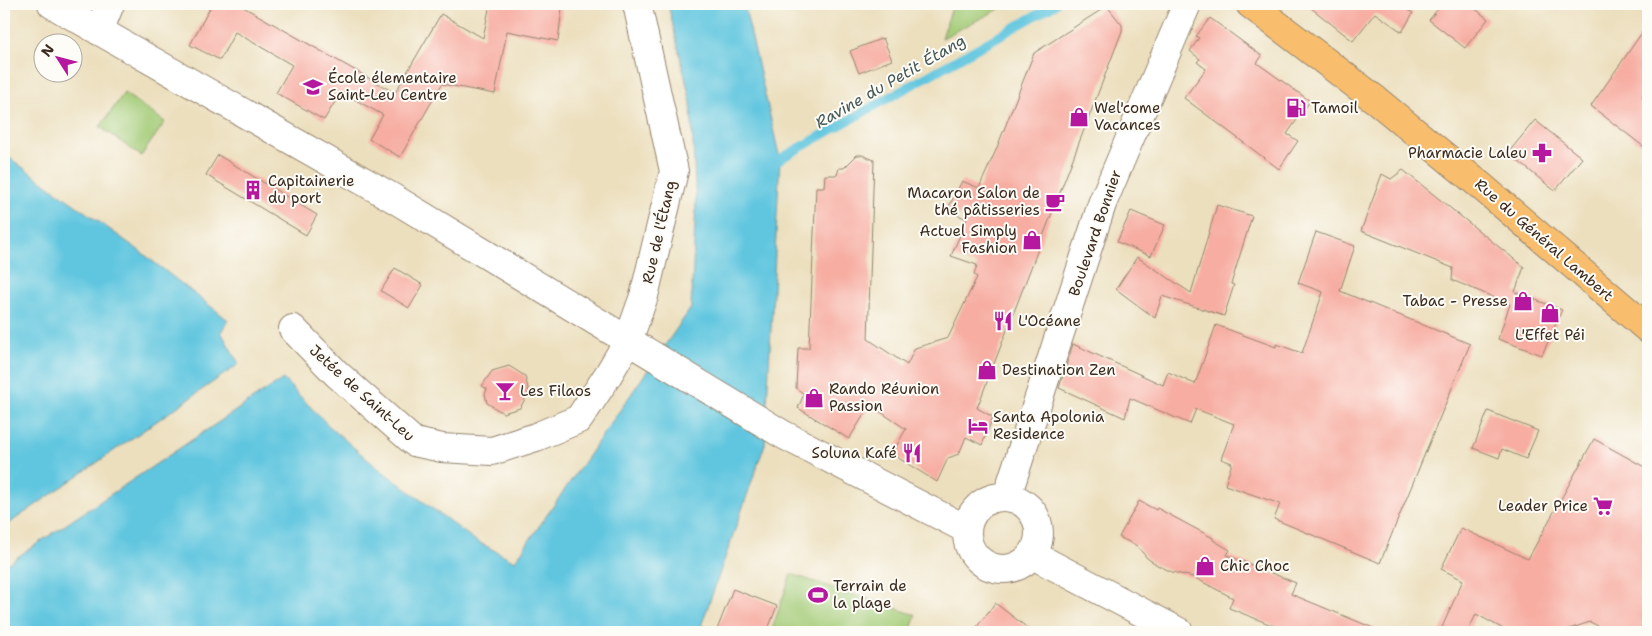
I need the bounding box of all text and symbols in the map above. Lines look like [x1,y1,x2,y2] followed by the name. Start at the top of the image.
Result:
[811,30,969,133] water label: Ravine du Petit Étang
[32,32,82,82] north arrow
[37,41,58,60] text: N
[328,67,457,105] place label: École élementaire Saint-Leu Centre
[302,76,324,98] school or university icon: École élementaire Saint-Leu Centre
[1285,97,1307,119] fuel station icon: Tamoil
[1094,98,1161,135] place label: Wel'come Vacances
[1311,98,1359,118] place label: Tamoil
[1068,106,1090,128] shop icon: Wel'come Vacances
[1531,142,1553,164] pharmacy icon: Pharmacie Laleu
[1408,143,1527,163] place label: Pharmacie Laleu
[1064,167,1126,299] street label: Boulevard Bonnier
[268,171,355,208] place label: Capitainerie du port
[1470,174,1618,306] street label: Rue du Général Lambert
[636,178,681,286] street label: Rue de l'Étang
[242,179,264,201] building icon: Capitainerie du port
[907,183,1040,220] place label: Macaron Salon de thé pâtisseries
[1044,191,1066,213] cafe icon: Macaron Salon de thé pâtisseries
[920,221,1017,258] place label: Actuel Simply Fashion
[1021,229,1043,251] shop icon: Actuel Simply Fashion
[1512,290,1534,312] shop icon: Tabac - Presse
[1402,291,1508,311] place label: Tabac - Presse
[1539,302,1561,324] shop icon: L'Effet Péi
[992,310,1014,332] restaurant icon: L'Océane
[1018,311,1081,331] place label: L'Océane
[1515,325,1585,345] place label: L'Effet Péi
[305,340,419,446] street label: Jetée de Saint-Leu
[976,359,998,381] shop icon: Destination Zen
[1002,360,1115,380] place label: Destination Zen
[829,379,939,416] place label: Rando Réunion Passion
[494,380,516,402] bar icon: Les Filaos
[520,381,591,401] place label: Les Filaos
[803,387,825,409] shop icon: Rando Réunion Passion
[993,407,1105,444] place label: Santa Apolonia Residence
[967,415,989,437] hotel icon: Santa Apolonia Residence
[901,442,923,464] restaurant icon: Soluna Kafé
[812,443,897,463] place label: Soluna Kafé
[1592,495,1614,517] supermarket icon: Leader Price
[1498,496,1588,516] place label: Leader Price
[1194,555,1216,577] shop icon: Chic Choc
[1220,556,1290,576] place label: Chic Choc
[833,576,907,613] place label: Terrain de la plage
[807,584,829,606] sports icon: Terrain de la plage

